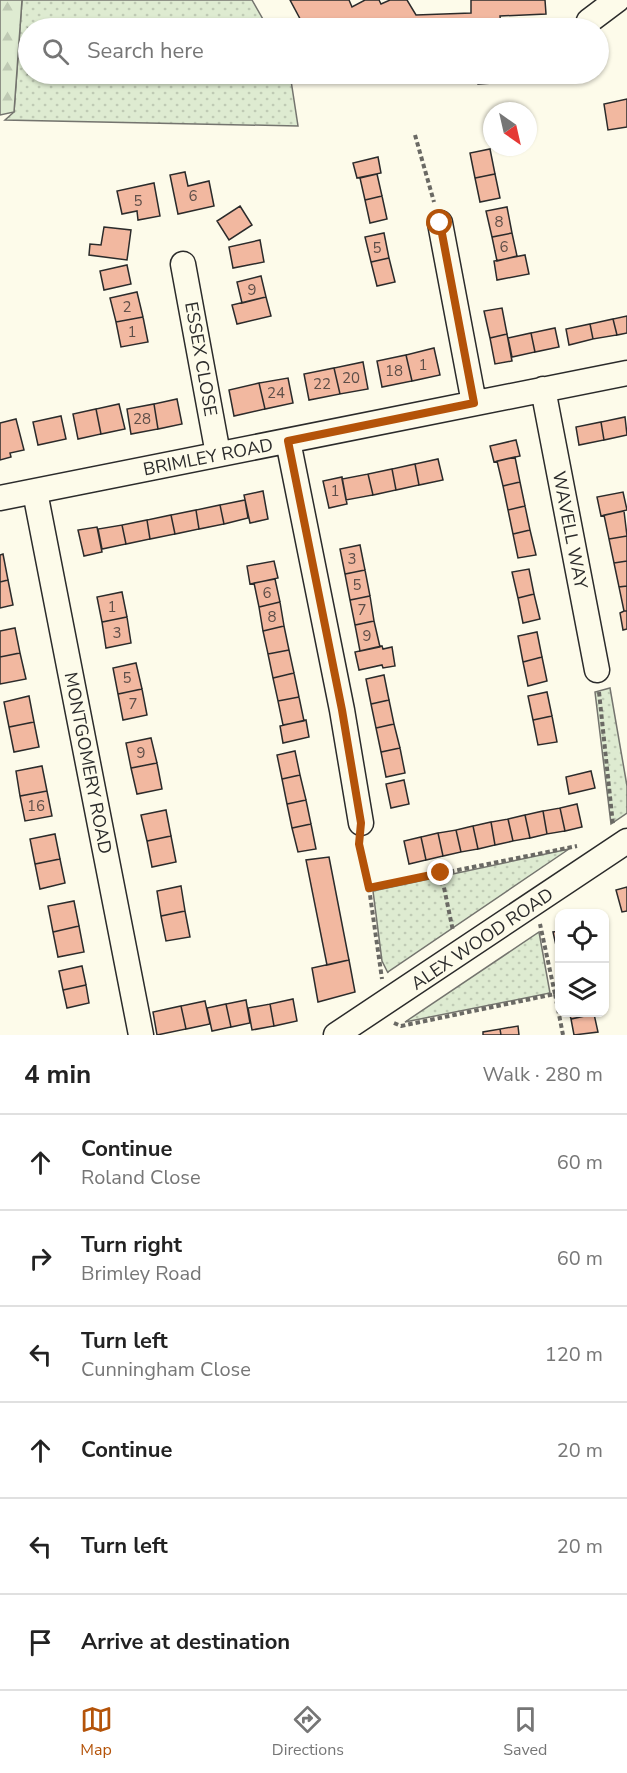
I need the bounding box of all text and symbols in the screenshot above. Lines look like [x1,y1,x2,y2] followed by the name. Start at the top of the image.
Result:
[18,18,609,84] search box
[39,35,72,68] icon: search
[87,36,204,66] text: Search here
[483,102,537,156] north arrow
[188,186,198,206] house number: 6
[133,191,143,211] house number: 5
[426,209,452,235] route start
[494,212,504,232] house number: 8
[499,237,509,257] house number: 6
[372,238,382,258] house number: 5
[247,280,257,300] house number: 9
[122,297,132,317] house number: 2
[179,300,223,418] street label: ESSEX CLOSE
[127,322,137,342] house number: 1
[418,355,428,375] house number: 1
[385,361,403,381] house number: 18
[342,368,360,388] house number: 20
[313,374,331,394] house number: 22
[267,383,285,403] house number: 24
[133,409,151,429] house number: 28
[141,433,275,481] street label: BRIMLEY ROAD
[547,469,593,591] street label: WAVELL WAY
[330,481,340,501] house number: 1
[347,549,357,569] house number: 3
[352,575,362,595] house number: 5
[262,583,272,603] house number: 6
[107,597,117,617] house number: 1
[357,600,367,620] house number: 7
[267,607,277,627] house number: 8
[112,623,122,643] house number: 3
[362,626,372,646] house number: 9
[122,668,132,688] house number: 5
[59,670,117,856] street label: MONTGOMERY ROAD
[128,694,138,714] house number: 7
[136,743,146,763] house number: 9
[27,796,45,816] house number: 16
[427,859,453,885] route end
[406,882,558,996] street label: ALEX WOOD ROAD
[555,909,609,1017] map controls
[555,909,609,963] button: locate
[555,963,609,1017] button: layers
[24,1057,91,1092] text: 4 min
[483,1061,603,1088] text: Walk · 280 m
[81,1134,172,1164] text: Continue
[24,1146,57,1179] icon: ahead
[557,1149,603,1176] text: 60 m
[81,1164,201,1191] text: Roland Close
[81,1230,182,1260] text: Turn right
[24,1242,57,1275] icon: right
[557,1245,603,1272] text: 60 m
[81,1260,202,1287] text: Brimley Road
[81,1326,168,1356] text: Turn left
[24,1338,57,1371] icon: left
[545,1341,603,1368] text: 120 m
[81,1356,251,1383] text: Cunningham Close
[24,1434,57,1467] icon: ahead
[81,1435,172,1465] text: Continue
[557,1437,603,1464] text: 20 m
[24,1530,57,1563] icon: left
[81,1531,168,1561] text: Turn left
[557,1533,603,1560] text: 20 m
[24,1626,57,1659] icon: arrive
[81,1627,290,1657] text: Arrive at destination
[80,1703,113,1761] tab: Map
[272,1703,344,1761] tab: Directions
[503,1703,547,1761] tab: Saved

